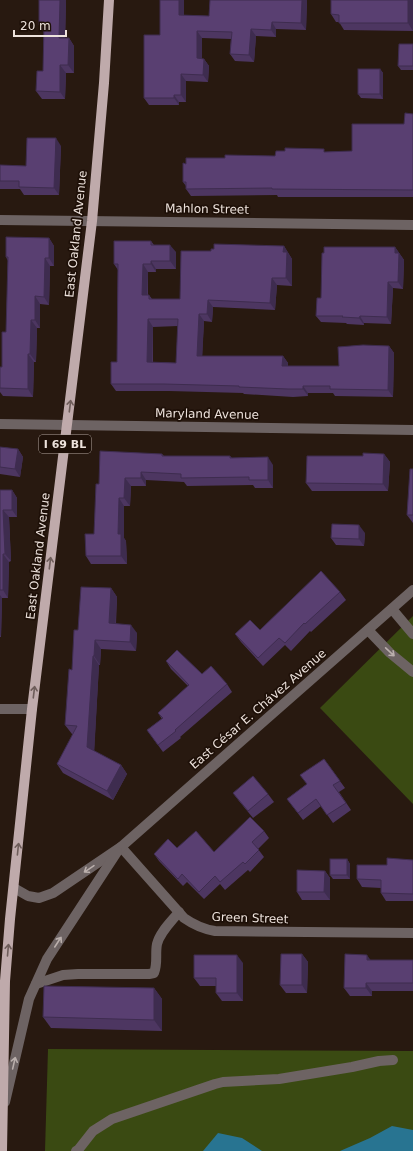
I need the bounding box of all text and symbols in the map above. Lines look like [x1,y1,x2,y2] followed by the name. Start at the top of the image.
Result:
[14,12,66,38] scale bar
[20,19,51,33] text: 20 m
[62,170,90,298] street label: East Oakland Avenue
[165,201,249,217] street label: Mahlon Street
[66,400,74,413] one-way arrow
[155,406,259,422] street label: Maryland Avenue
[39,435,91,453] road number: I 69 BL
[23,492,53,620] street label: East Oakland Avenue
[46,557,54,570] one-way arrow
[187,646,329,772] street label: East César E. Chávez Avenue
[385,647,395,657] one-way arrow
[30,686,38,699] one-way arrow
[14,843,21,856] one-way arrow
[83,865,94,873] one-way arrow
[211,910,289,926] street label: Green Street
[54,937,62,948] one-way arrow
[4,944,11,957] one-way arrow
[11,1057,18,1070] one-way arrow

